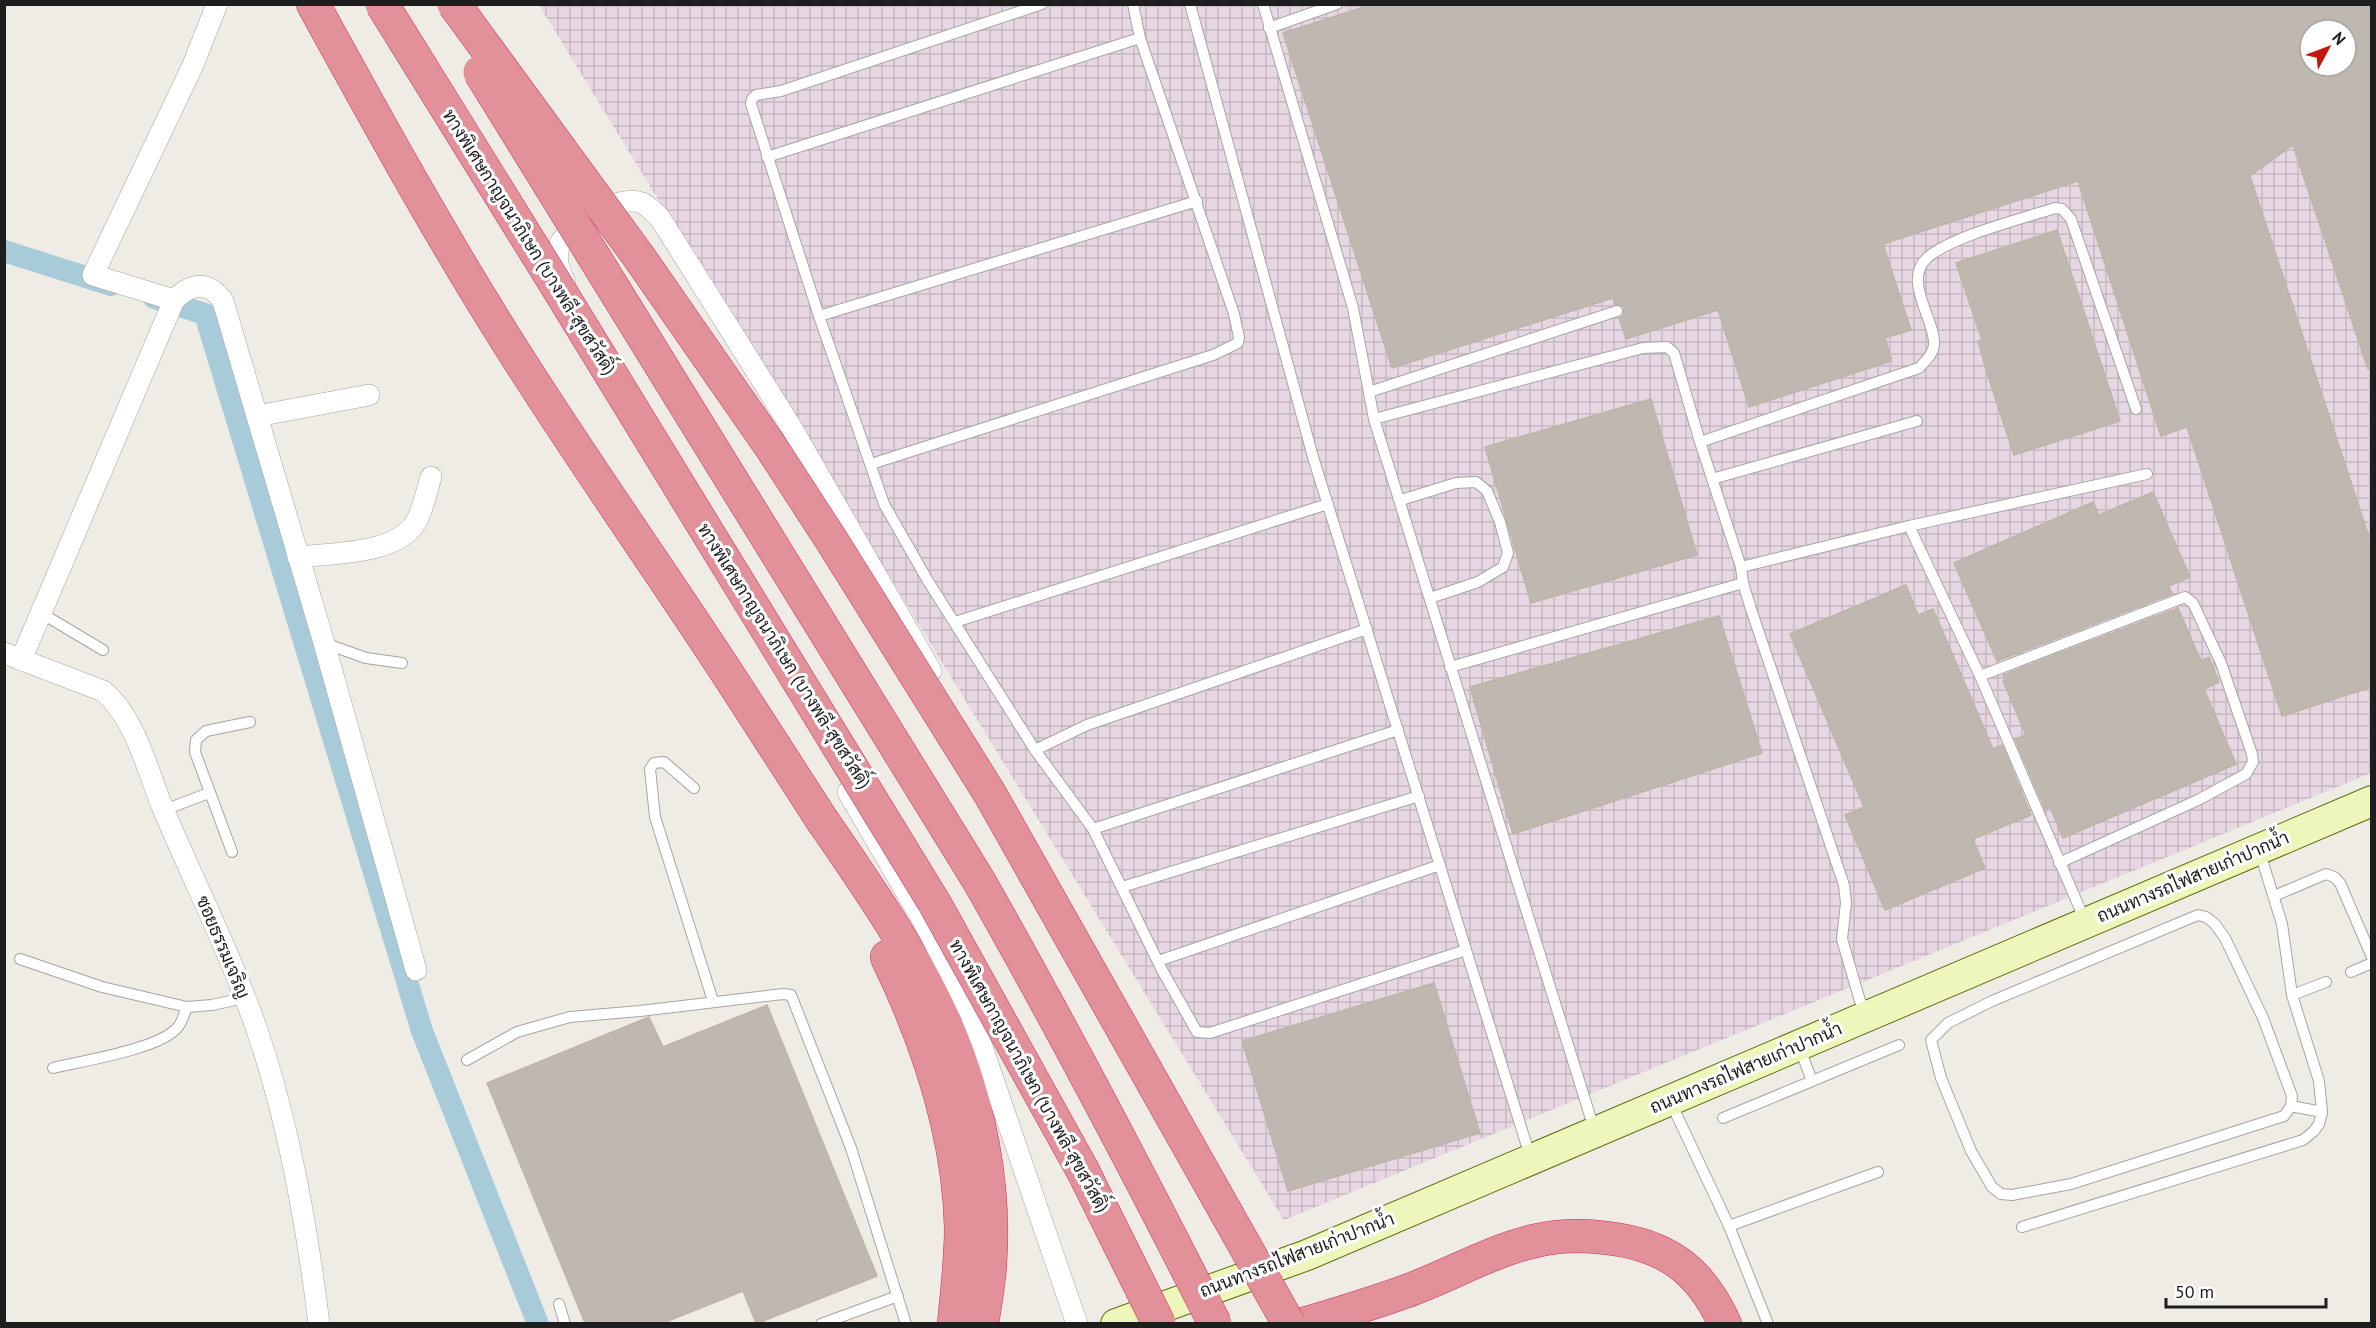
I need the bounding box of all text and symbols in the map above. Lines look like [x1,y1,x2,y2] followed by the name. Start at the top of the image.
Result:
[2298,18,2358,78] north arrow
[2328,28,2350,49] text: N
[437,102,625,379] street label: ทางพิเศษกาญจนาภิเษก (บางพลี-สุขสวัสดิ์)
[692,516,880,793] street label: ทางพิเศษกาญจนาภิเษก (บางพลี-สุขสวัสดิ์)
[2092,822,2292,927] street label: ถนนทางรถไฟสายเก่าปากน้ำ
[191,892,255,1002] street label: ซอยธรรมเจริญ
[944,933,1118,1217] street label: ทางพิเศษกาญจนาภิเษก (บางพลี-สุขสวัสดิ์)
[1645,1013,1845,1118] street label: ถนนทางรถไฟสายเก่าปากน้ำ
[1195,1203,1397,1302] street label: ถนนทางรถไฟสายเก่าปากน้ำ
[2166,1271,2326,1309] scale bar
[2175,1280,2214,1303] text: 50 m

